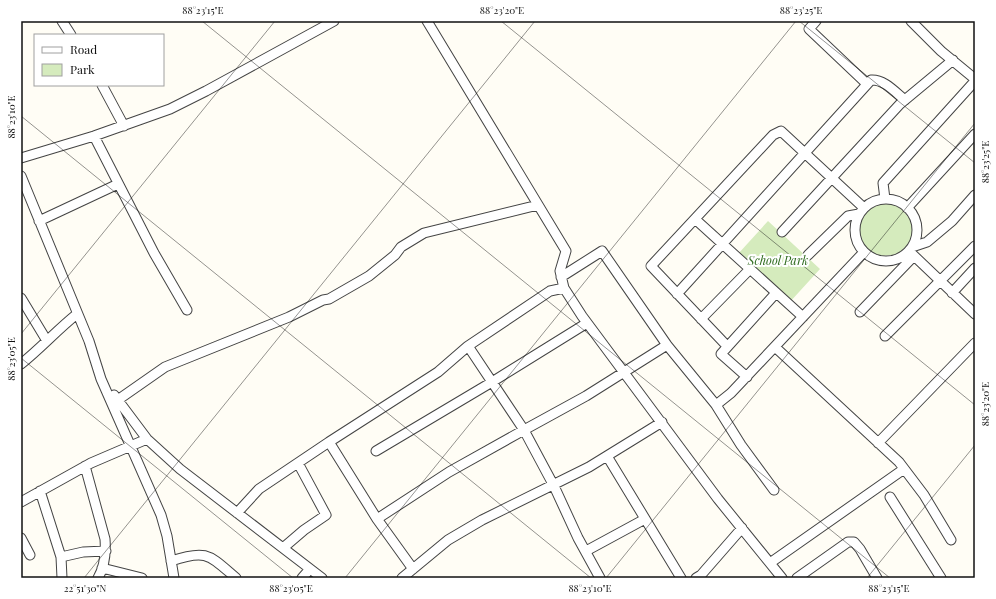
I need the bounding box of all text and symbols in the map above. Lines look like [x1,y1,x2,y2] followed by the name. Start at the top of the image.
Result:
[182,3,224,17] text: 88°23'15"E
[480,3,524,17] text: 88°23'20"E
[780,3,822,17] text: 88°23'25"E
[34,34,164,86] legend
[70,41,97,57] text: Road
[70,61,95,77] text: Park
[4,95,18,139] text: 88°23'10"E
[978,141,992,183] text: 88°23'25"E
[747,252,808,268] park label: School Park
[4,337,18,381] text: 88°23'05"E
[978,382,992,426] text: 88°23'20"E
[64,581,106,595] text: 22°51'30"N
[269,581,313,595] text: 88°23'05"E
[568,581,612,595] text: 88°23'10"E
[868,581,910,595] text: 88°23'15"E

